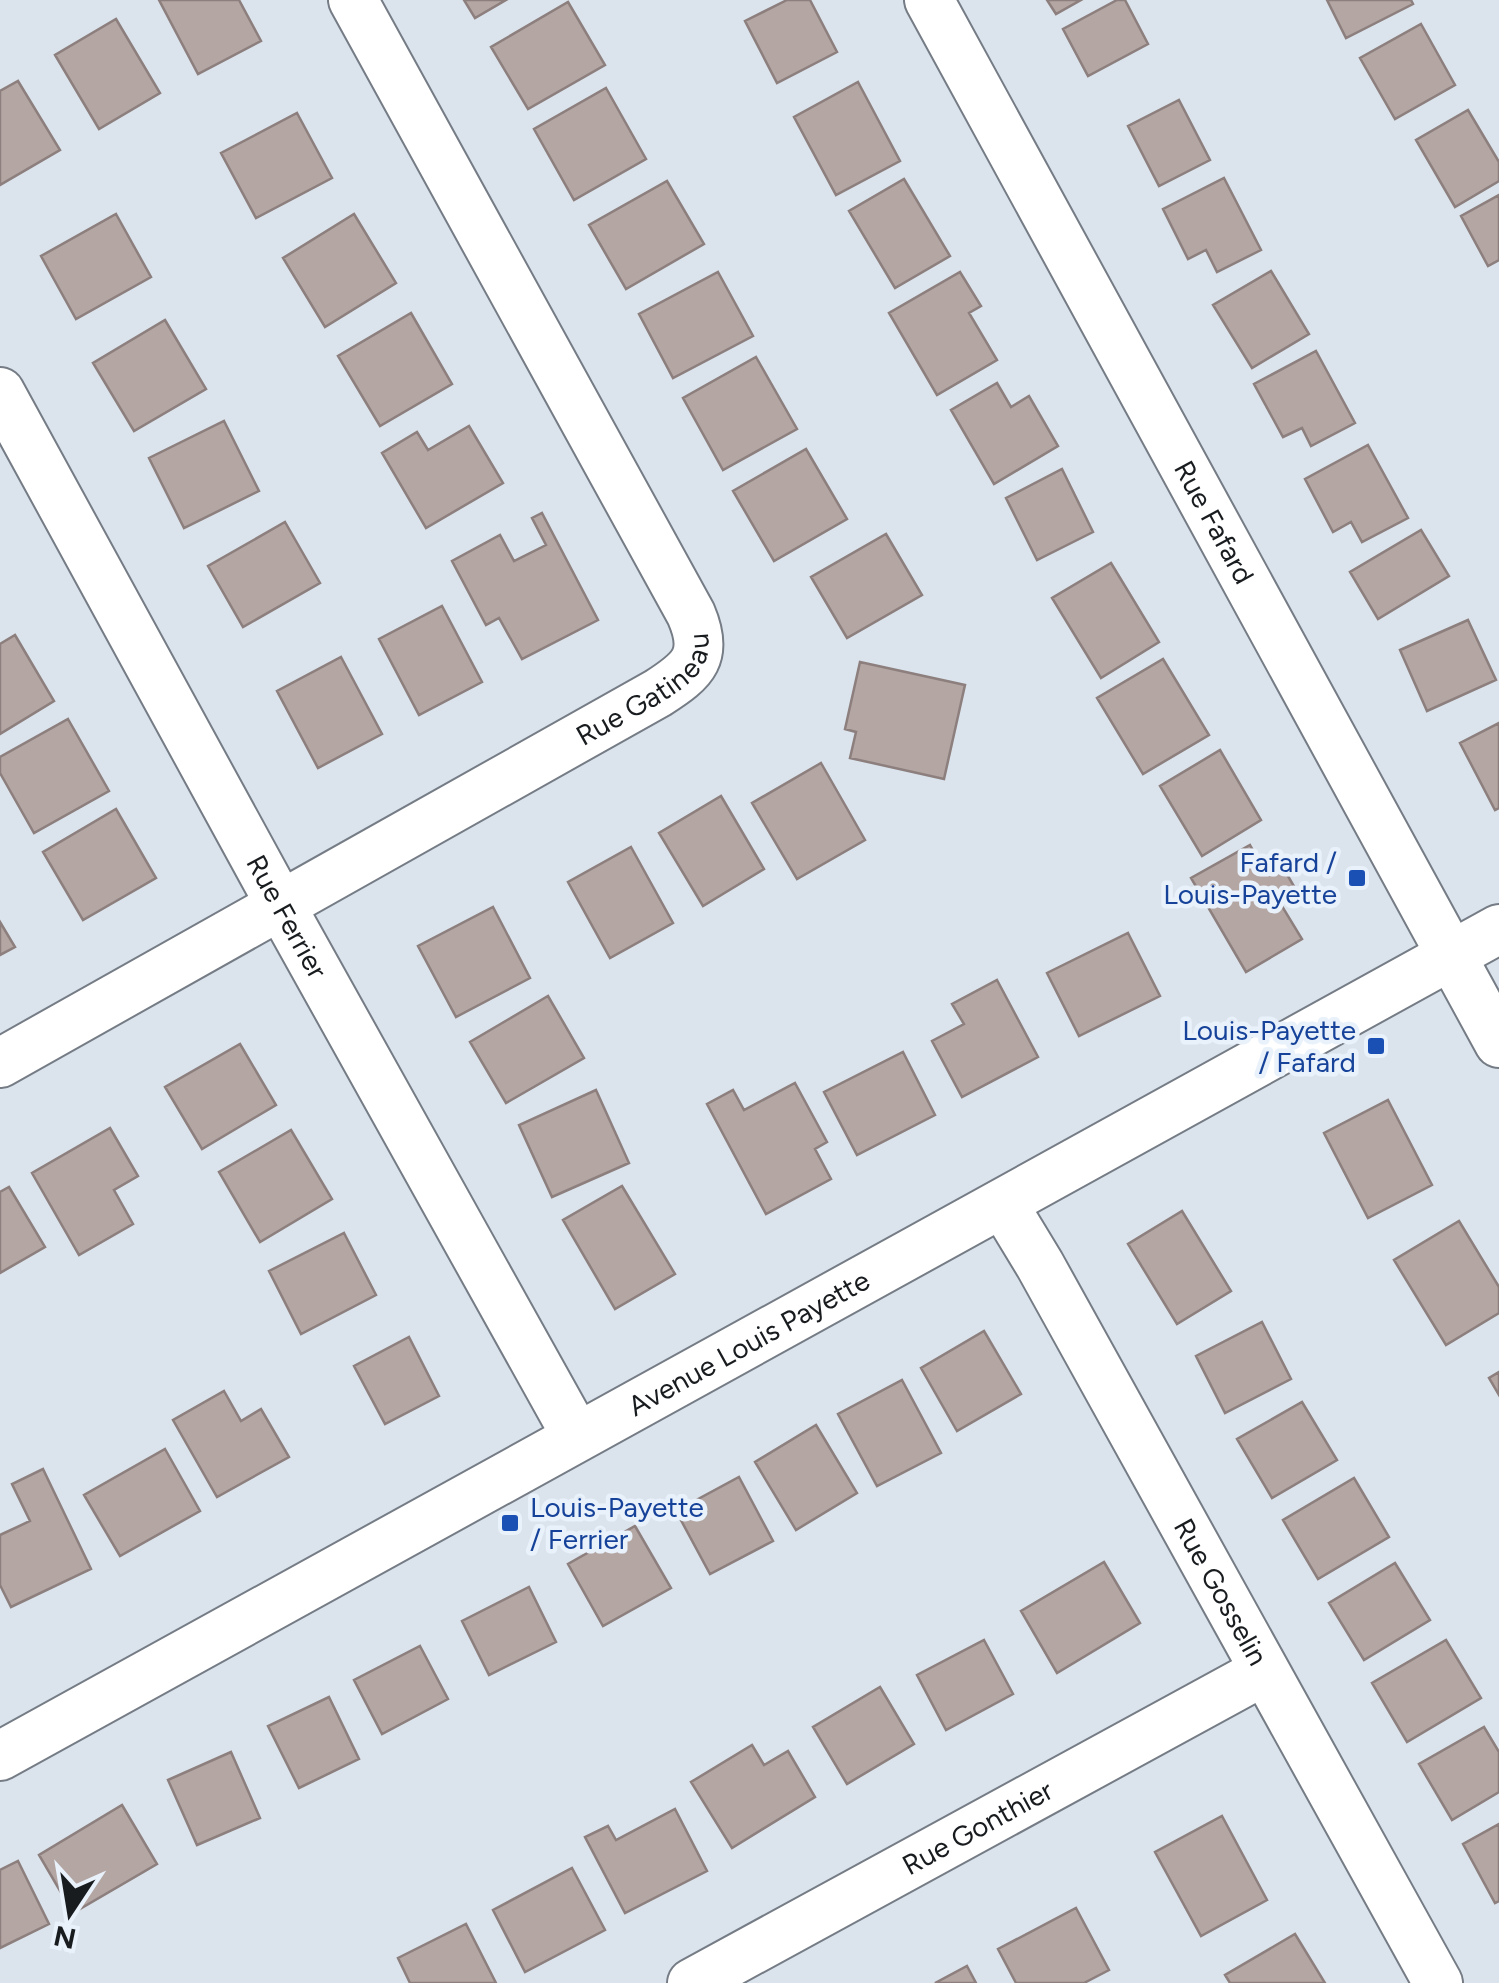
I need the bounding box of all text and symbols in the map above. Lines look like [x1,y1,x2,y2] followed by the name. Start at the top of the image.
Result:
[1167,455,1262,590] street label: Rue Fafard
[570,632,716,753] street label: Rue Gatineau
[1163,845,1337,911] place label: Fafard / Louis-Payette
[239,849,335,985] street label: Rue Ferrier
[1346,867,1368,889] marker: Fafard / Louis-Payette
[1182,1013,1356,1079] place label: Louis-Payette / Fafard
[1365,1035,1387,1057] marker: Louis-Payette / Fafard
[622,1263,875,1423] street label: Avenue Louis Payette
[530,1490,704,1556] place label: Louis-Payette / Ferrier
[499,1512,521,1534] marker: Louis-Payette / Ferrier
[1167,1512,1275,1671] street label: Rue Gosselin
[896,1772,1059,1882] street label: Rue Gonthier
[20,1863,120,1963] north arrow
[51,1919,79,1956] text: N

